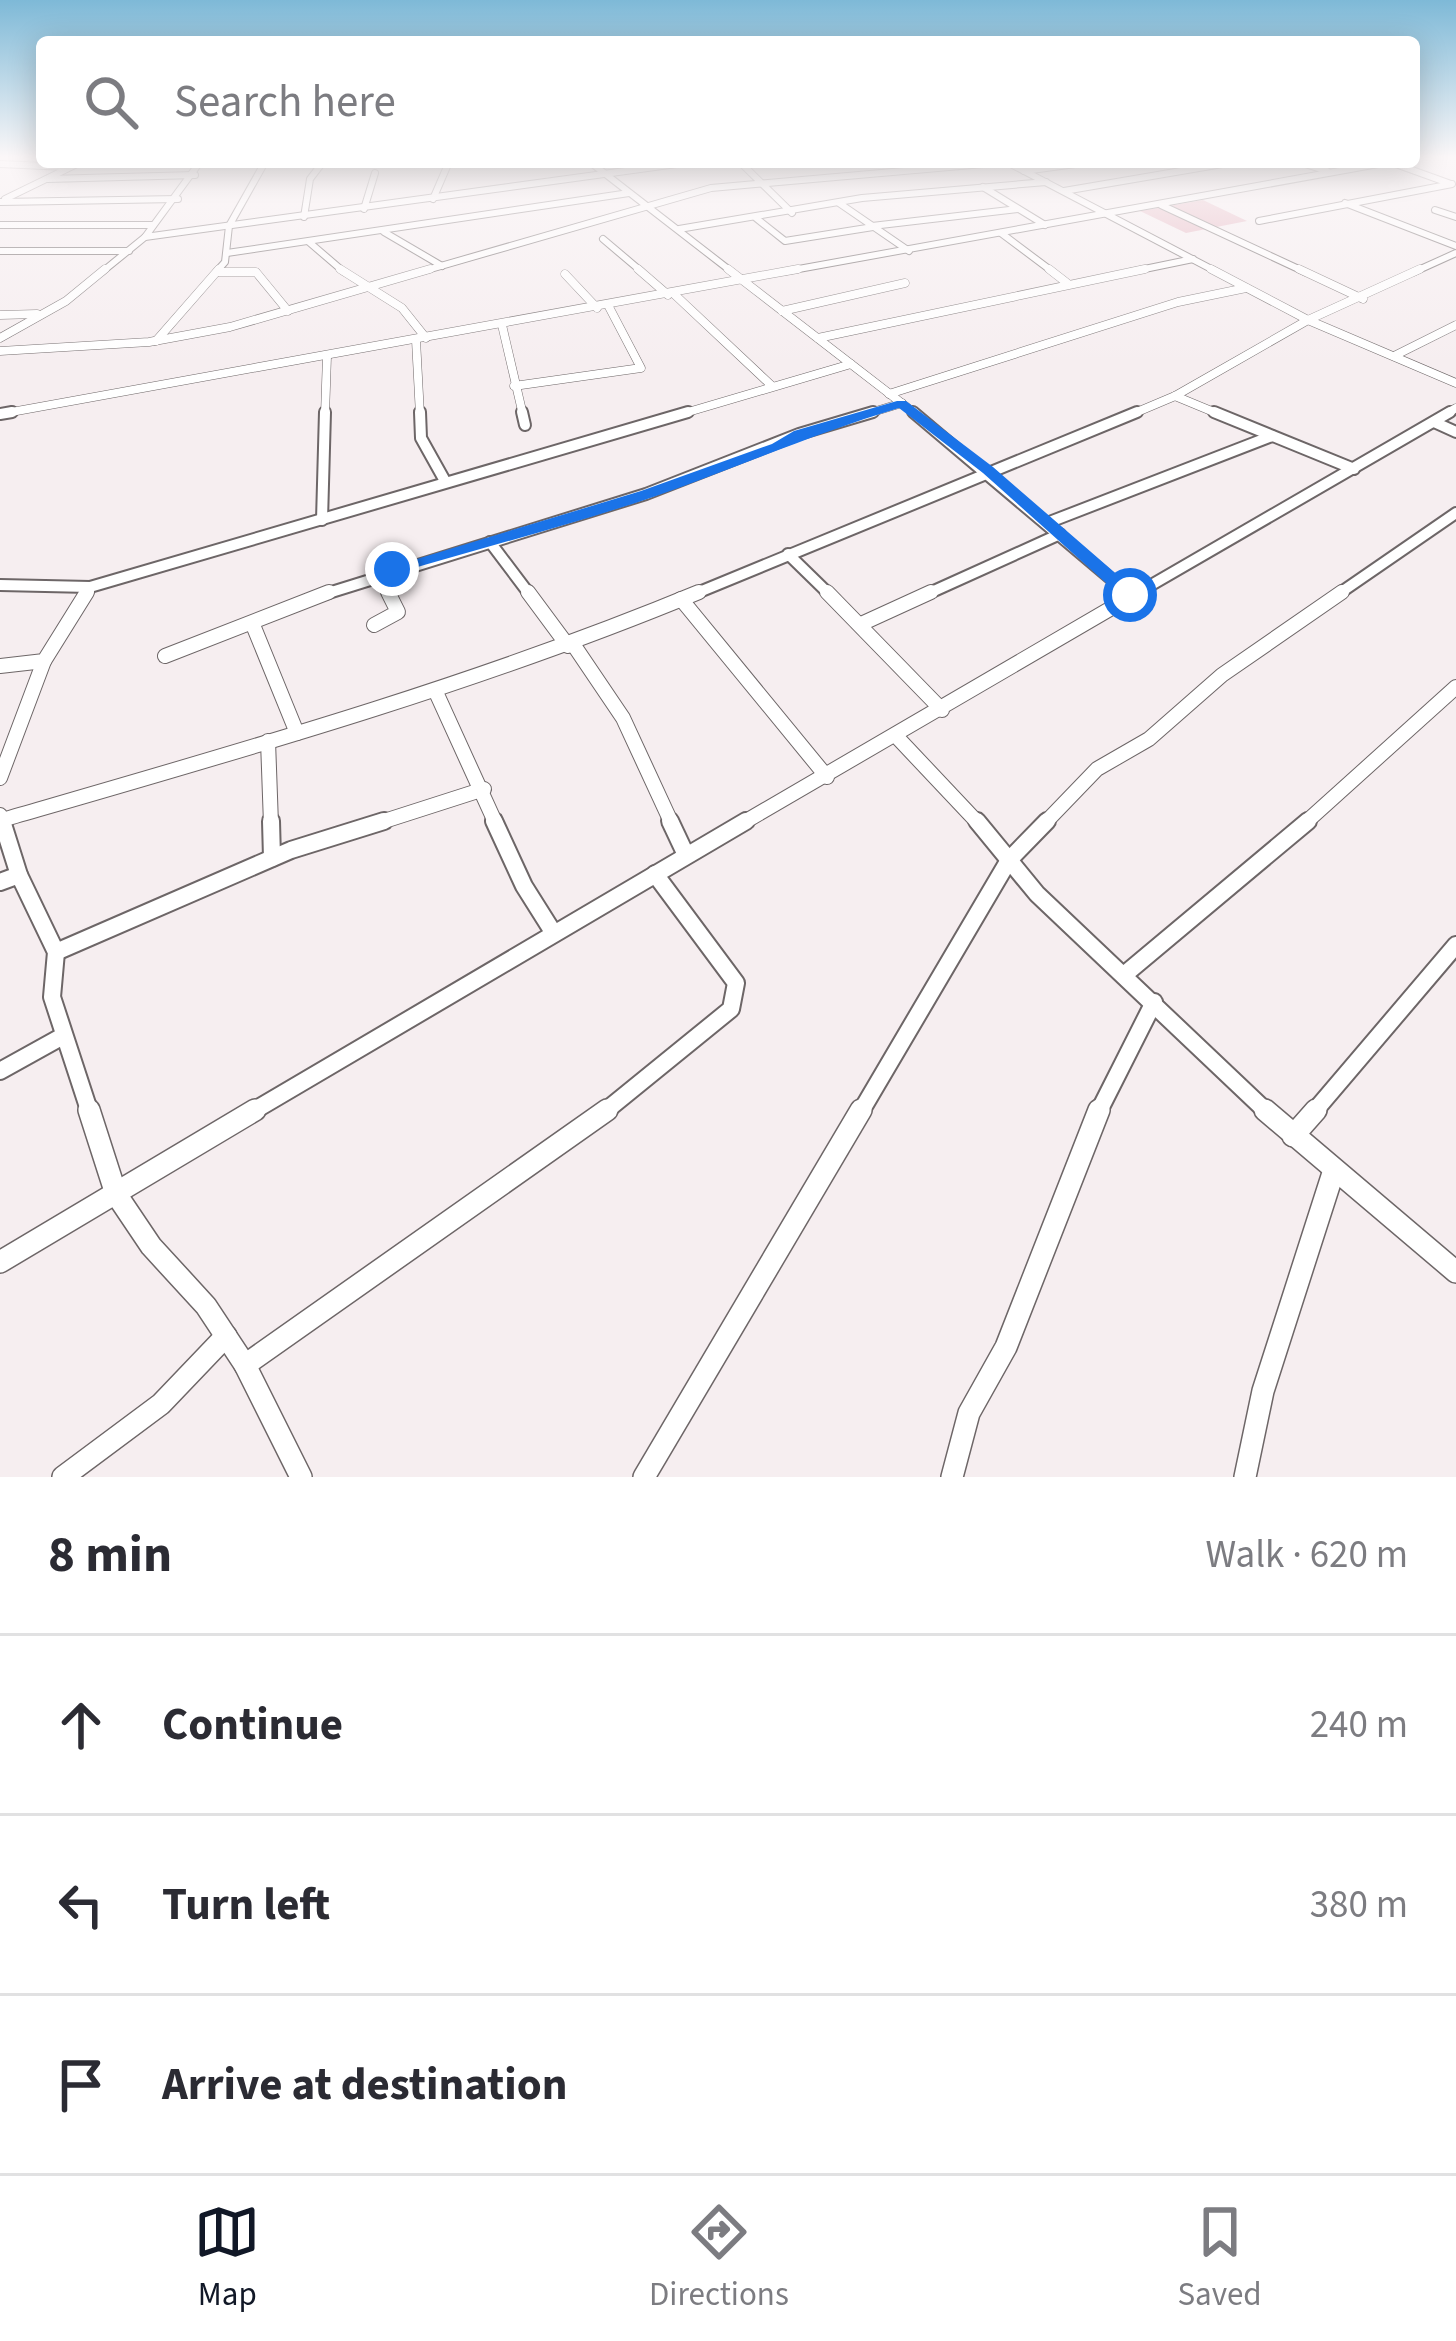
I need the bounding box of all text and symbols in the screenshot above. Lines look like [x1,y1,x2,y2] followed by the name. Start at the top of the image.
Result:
[36,36,1420,168] search box
[78,69,144,135] icon: search
[174,70,396,134] text: Search here
[365,542,419,596] route end
[1103,568,1157,622] route start
[48,1519,172,1591] text: 8 min
[1205,1527,1408,1583] text: Walk · 620 m
[48,1692,114,1758] icon: ahead
[162,1693,343,1757] text: Continue
[1310,1697,1408,1753] text: 240 m
[48,1872,114,1938] icon: left
[162,1873,330,1937] text: Turn left
[1310,1877,1408,1933] text: 380 m
[48,2052,114,2118] icon: arrive
[162,2053,567,2117] text: Arrive at destination
[194,2199,260,2318] tab: Map
[649,2199,789,2318] tab: Directions
[1177,2199,1262,2318] tab: Saved

